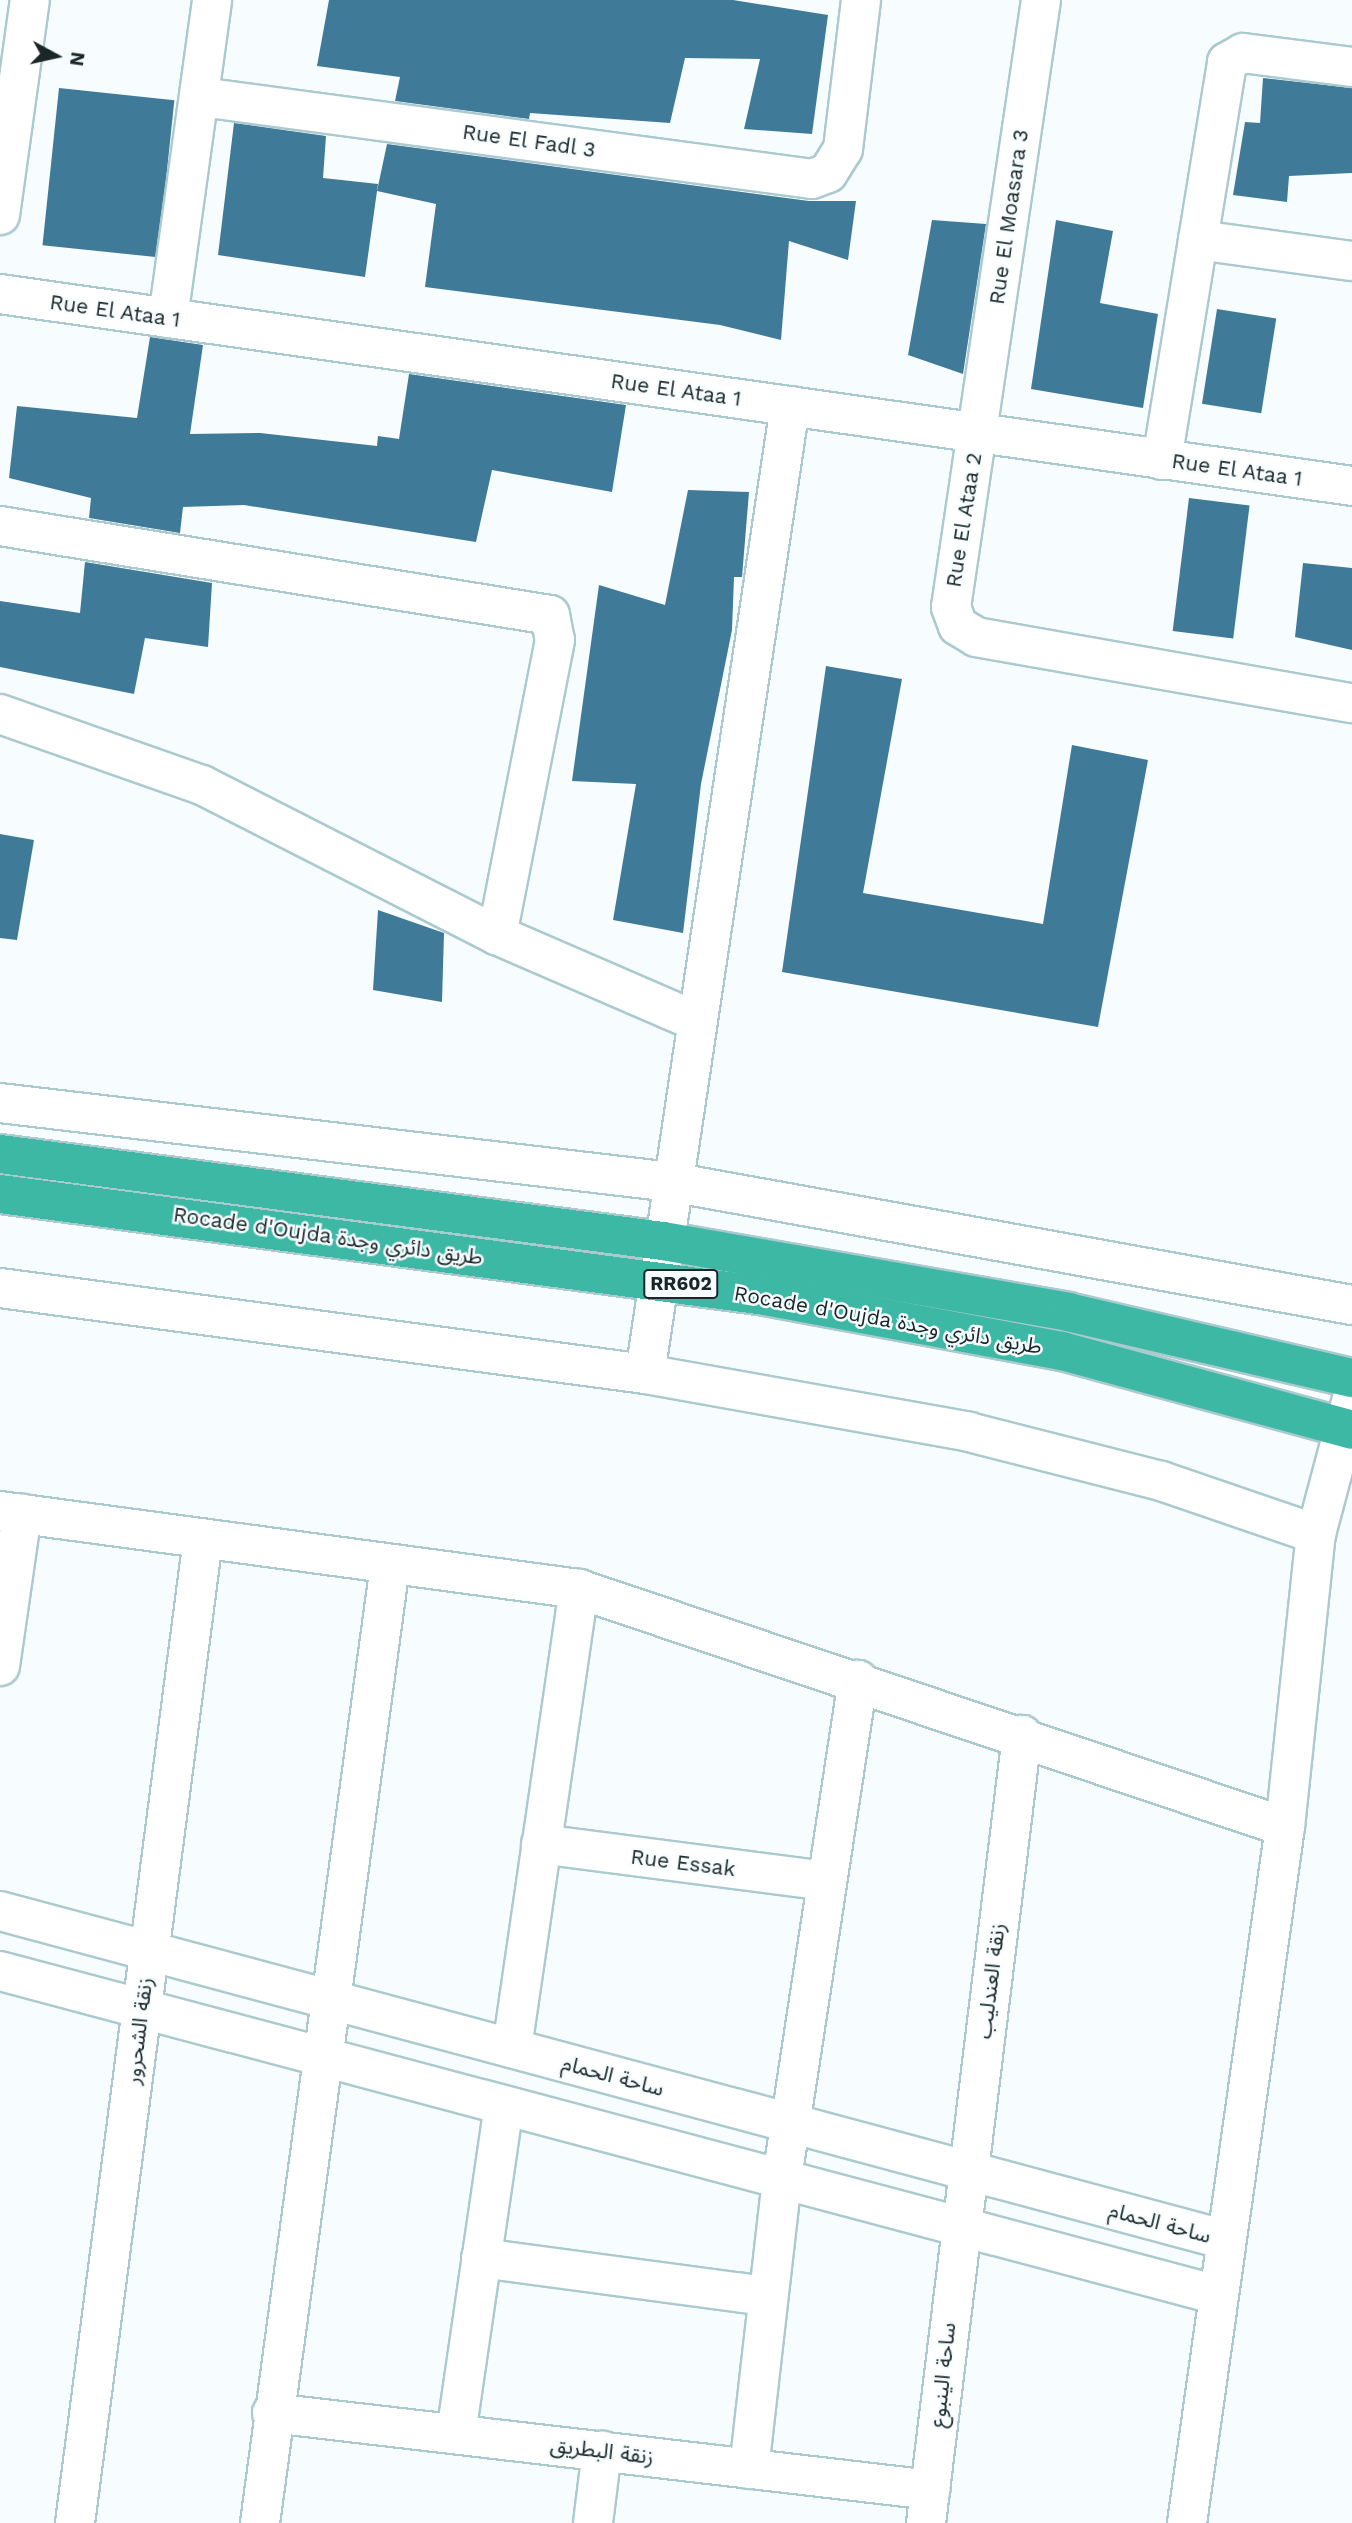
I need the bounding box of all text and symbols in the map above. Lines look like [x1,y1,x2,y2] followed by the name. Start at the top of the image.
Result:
[21,21,91,91] north arrow
[65,50,90,68] text: N
[460,119,598,163] street label: Rue El Fadl 3
[984,127,1034,307] street label: Rue El Moasara 3
[47,289,183,333] street label: Rue El Ataa 1
[608,368,744,412] street label: Rue El Ataa 1
[1169,448,1305,492] street label: Rue El Ataa 1
[941,450,987,590] street label: Rue El Ataa 2
[171,1202,485,1270] street label: Rocade d'Oujda طريق دائري وجدة
[642,1268,720,1300] road number: RR602
[732,1280,1044,1360] street label: Rocade d'Oujda طريق دائري وجدة
[629,1844,737,1882] street label: Rue Essak
[971,1922,1011,2040] street label: زنقة العندليب
[120,1976,158,2086] street label: زنقة الشحرور
[559,2050,667,2102] street label: ساحة الحمام
[1106,2197,1214,2249] street label: ساحة الحمام
[925,2321,961,2429] street label: ساحة الينبوع
[549,2432,655,2470] street label: زنقة البطريق

